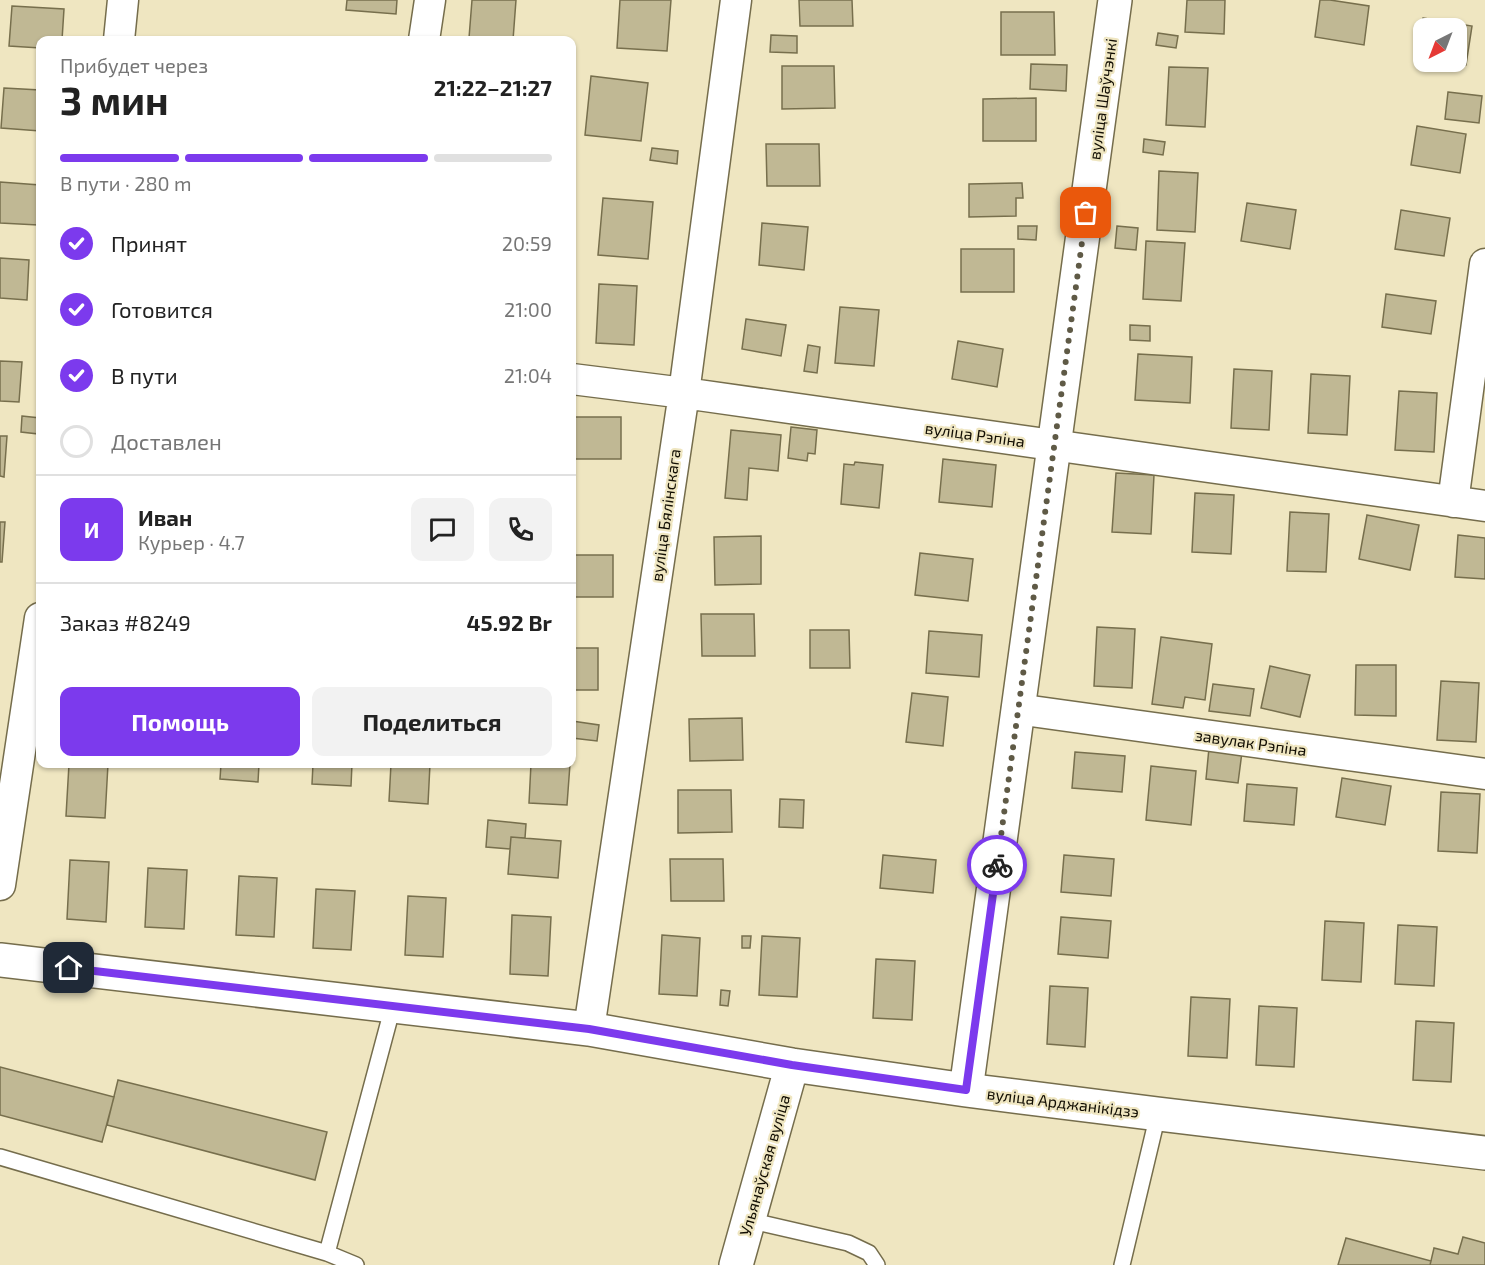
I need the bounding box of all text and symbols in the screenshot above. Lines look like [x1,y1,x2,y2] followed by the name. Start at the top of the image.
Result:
[1413,18,1467,72] north arrow
[1413,18,1467,72] map controls
[1084,37,1121,161] street label: вуліца Шаўчэнкі
[60,53,208,77] text: Прибудет через
[434,74,552,100] text: 21:22–21:27
[60,76,169,123] text: 3 мин
[60,171,192,195] text: В пути · 280 m
[1060,187,1111,238] pin
[1069,196,1102,229] icon: bag
[60,227,93,260] icon: check
[111,230,187,256] text: Принят
[502,231,552,255] text: 20:59
[60,293,93,326] icon: check
[111,296,213,322] text: Готовится
[504,297,552,321] text: 21:00
[60,359,93,392] icon: check
[111,362,178,388] text: В пути
[504,363,552,387] text: 21:04
[924,418,1026,451] street label: вуліца Рэпіна
[111,428,222,454] text: Доставлен
[646,447,685,583] street label: вуліца Бялінскага
[411,498,474,561] button: chat
[489,498,552,561] button: phone
[138,504,192,530] text: Иван
[84,516,99,542] text: И
[138,530,245,554] text: Курьер · 4.7
[60,609,191,635] text: Заказ #8249
[466,609,552,635] text: 45.92 Br
[60,687,300,756] button: Помощь
[312,687,552,756] button: Поделиться
[1194,725,1308,760] street label: завулак Рэпіна
[967,835,1027,895] courier
[981,849,1014,882] icon: bike
[43,942,94,993] pin
[52,951,85,984] icon: home
[986,1083,1140,1122] street label: вуліца Арджанікідзэ
[735,1092,794,1238] street label: Ульянаўская вуліца

